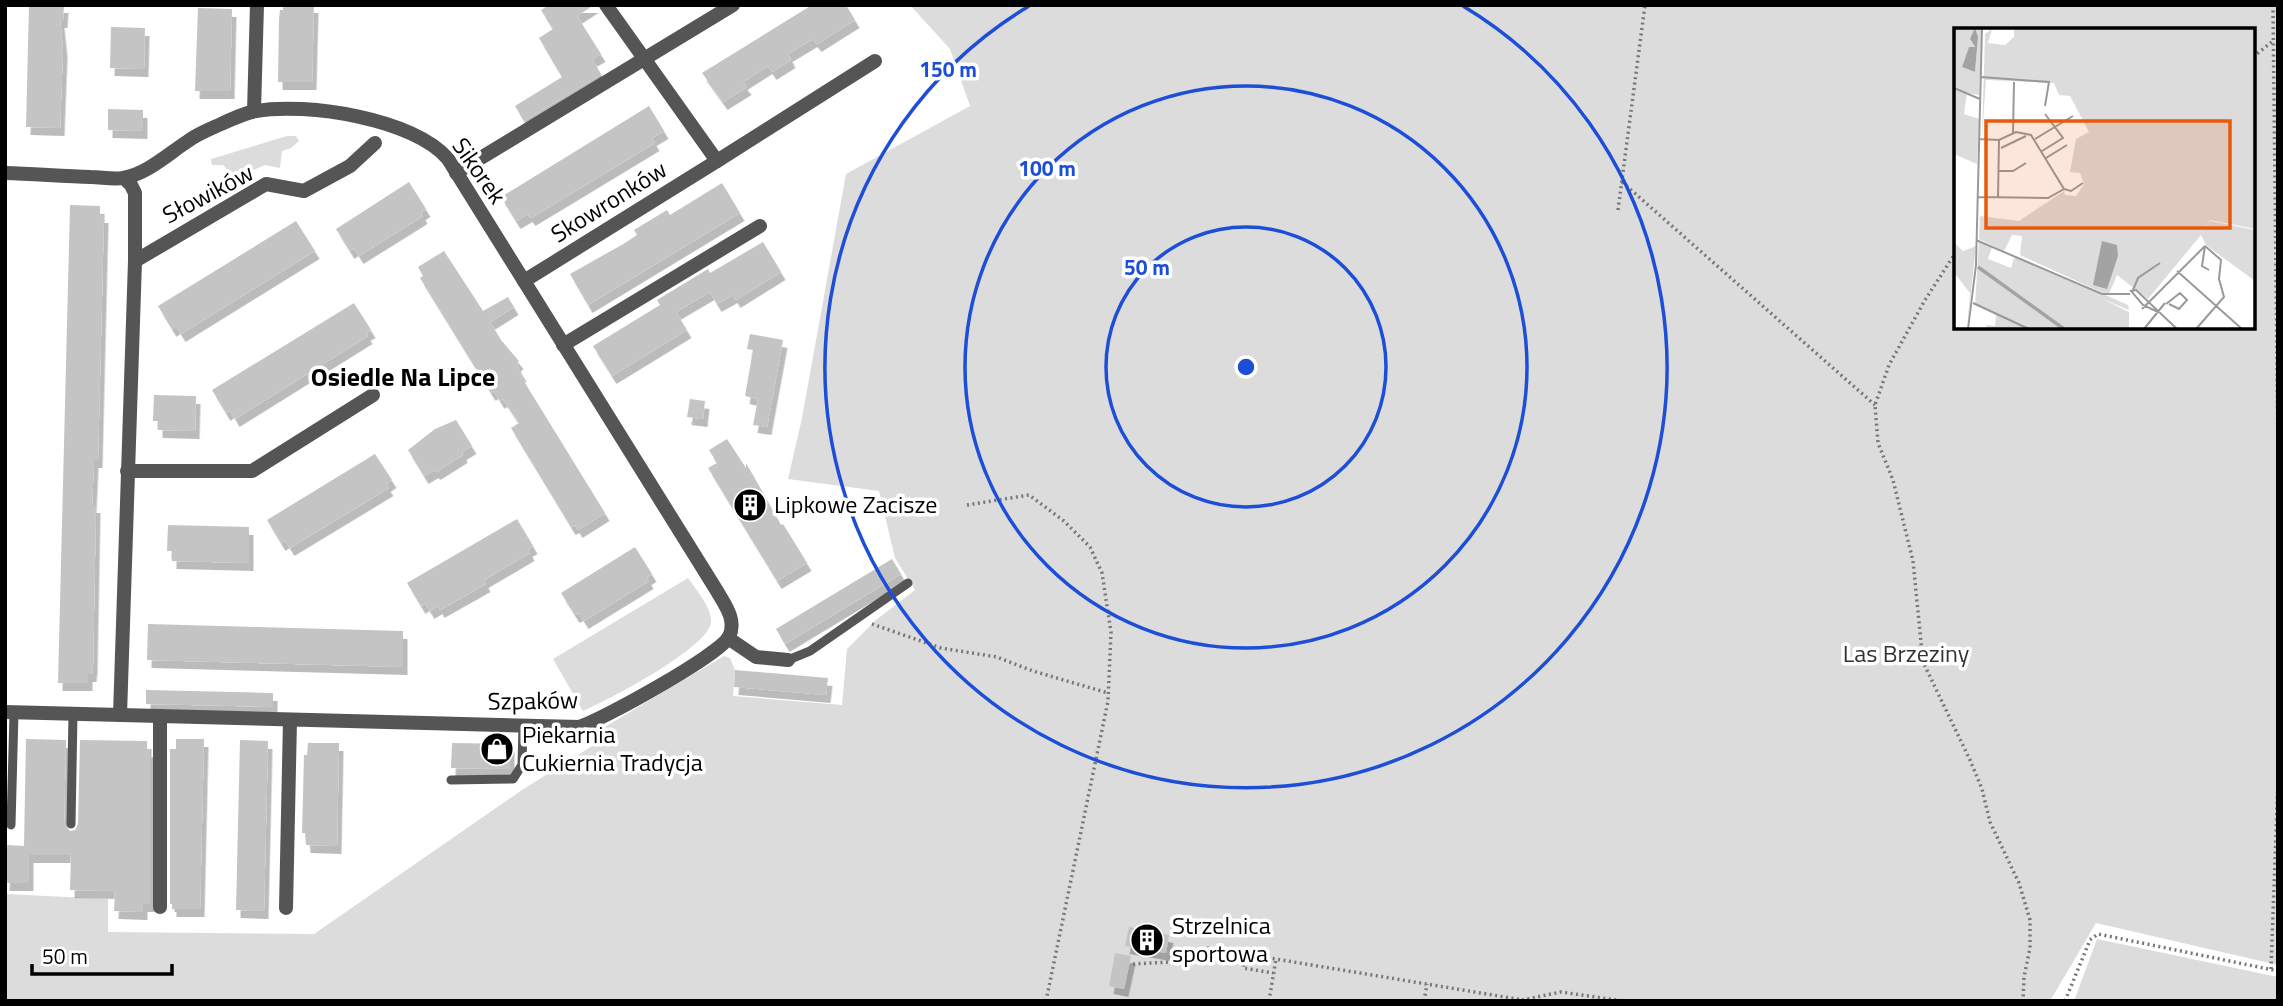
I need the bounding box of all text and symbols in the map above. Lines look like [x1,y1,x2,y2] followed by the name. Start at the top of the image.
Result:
[1954,28,2255,329] inset map
[919,53,977,85] text: 150 m
[444,130,516,211] street label: Sikorek
[544,151,673,251] street label: Skowronków
[1018,152,1076,184] text: 100 m
[156,154,260,232] street label: Słowików
[1124,251,1170,283] text: 50 m
[1234,355,1258,379] centre of rings
[311,357,495,396] district label: Osiedle Na Lipce
[731,486,769,524] building icon: Lipkowe Zacisze
[774,486,937,522] place label: Lipkowe Zacisze
[1843,635,1970,671] park label: Las Brzeziny
[487,681,579,719] street label: Szpaków
[522,716,703,780] place label: Piekarnia Cukiernia Tradycja
[478,730,516,768] shop icon: Piekarnia Cukiernia Tradycja
[1172,907,1271,971] place label: Strzelnica sportowa
[1128,921,1166,959] building icon: Strzelnica sportowa
[32,932,172,976] scale bar
[42,940,88,972] text: 50 m

